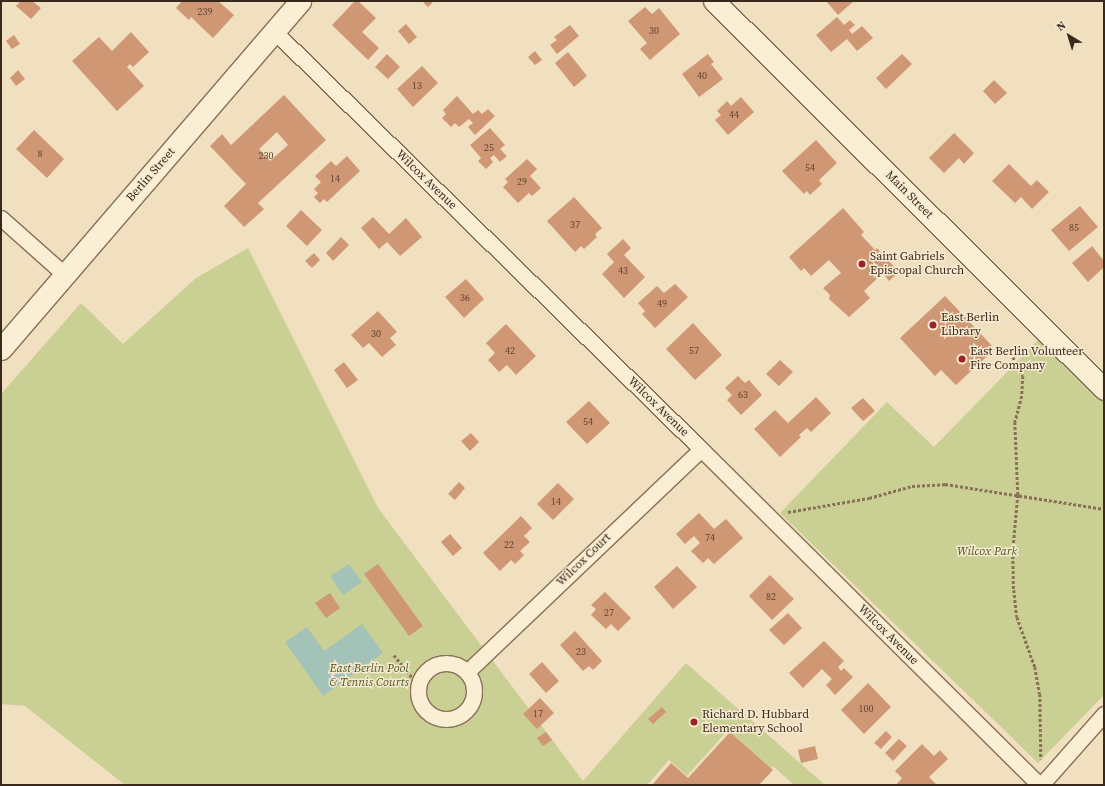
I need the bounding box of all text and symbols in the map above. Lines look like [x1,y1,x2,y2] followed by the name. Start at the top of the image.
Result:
[198,6,212,18] house number: 239
[1049,16,1089,56] north arrow
[1054,18,1069,35] text: N
[649,25,659,37] house number: 30
[697,70,707,82] house number: 40
[412,80,422,92] house number: 13
[729,109,739,121] house number: 44
[484,142,494,154] house number: 25
[124,145,178,205] street label: Berlin Street
[393,147,459,213] street label: Wilcox Avenue
[38,148,42,160] house number: 8
[259,150,273,162] house number: 230
[805,162,815,174] house number: 54
[882,168,936,222] street label: Main Street
[330,173,340,185] house number: 14
[517,176,527,188] house number: 29
[570,219,580,231] house number: 37
[1069,222,1079,234] house number: 85
[870,250,964,278] place label: Saint Gabriels Episcopal Church
[857,259,867,269] marker: Saint Gabriels Episcopal Church
[618,265,628,277] house number: 43
[460,292,470,304] house number: 36
[657,298,667,310] house number: 49
[941,311,999,339] place label: East Berlin Library
[928,320,938,330] marker: East Berlin Library
[371,328,381,340] house number: 30
[505,345,515,357] house number: 42
[689,345,699,357] house number: 57
[970,345,1084,373] place label: East Berlin Volunteer Fire Company
[957,354,967,364] marker: East Berlin Volunteer Fire Company
[625,374,691,440] street label: Wilcox Avenue
[738,389,748,401] house number: 63
[583,416,593,428] house number: 54
[551,496,561,508] house number: 14
[554,531,614,589] street label: Wilcox Court
[705,532,715,544] house number: 74
[504,539,514,551] house number: 22
[957,545,1017,559] park label: Wilcox Park
[766,591,776,603] house number: 82
[855,602,921,668] street label: Wilcox Avenue
[604,607,614,619] house number: 27
[576,646,586,658] house number: 23
[329,662,409,690] park label: East Berlin Pool & Tennis Courts
[859,703,873,715] house number: 100
[533,708,543,720] house number: 17
[702,708,809,736] place label: Richard D. Hubbard Elementary School
[689,717,699,727] marker: Richard D. Hubbard Elementary School

